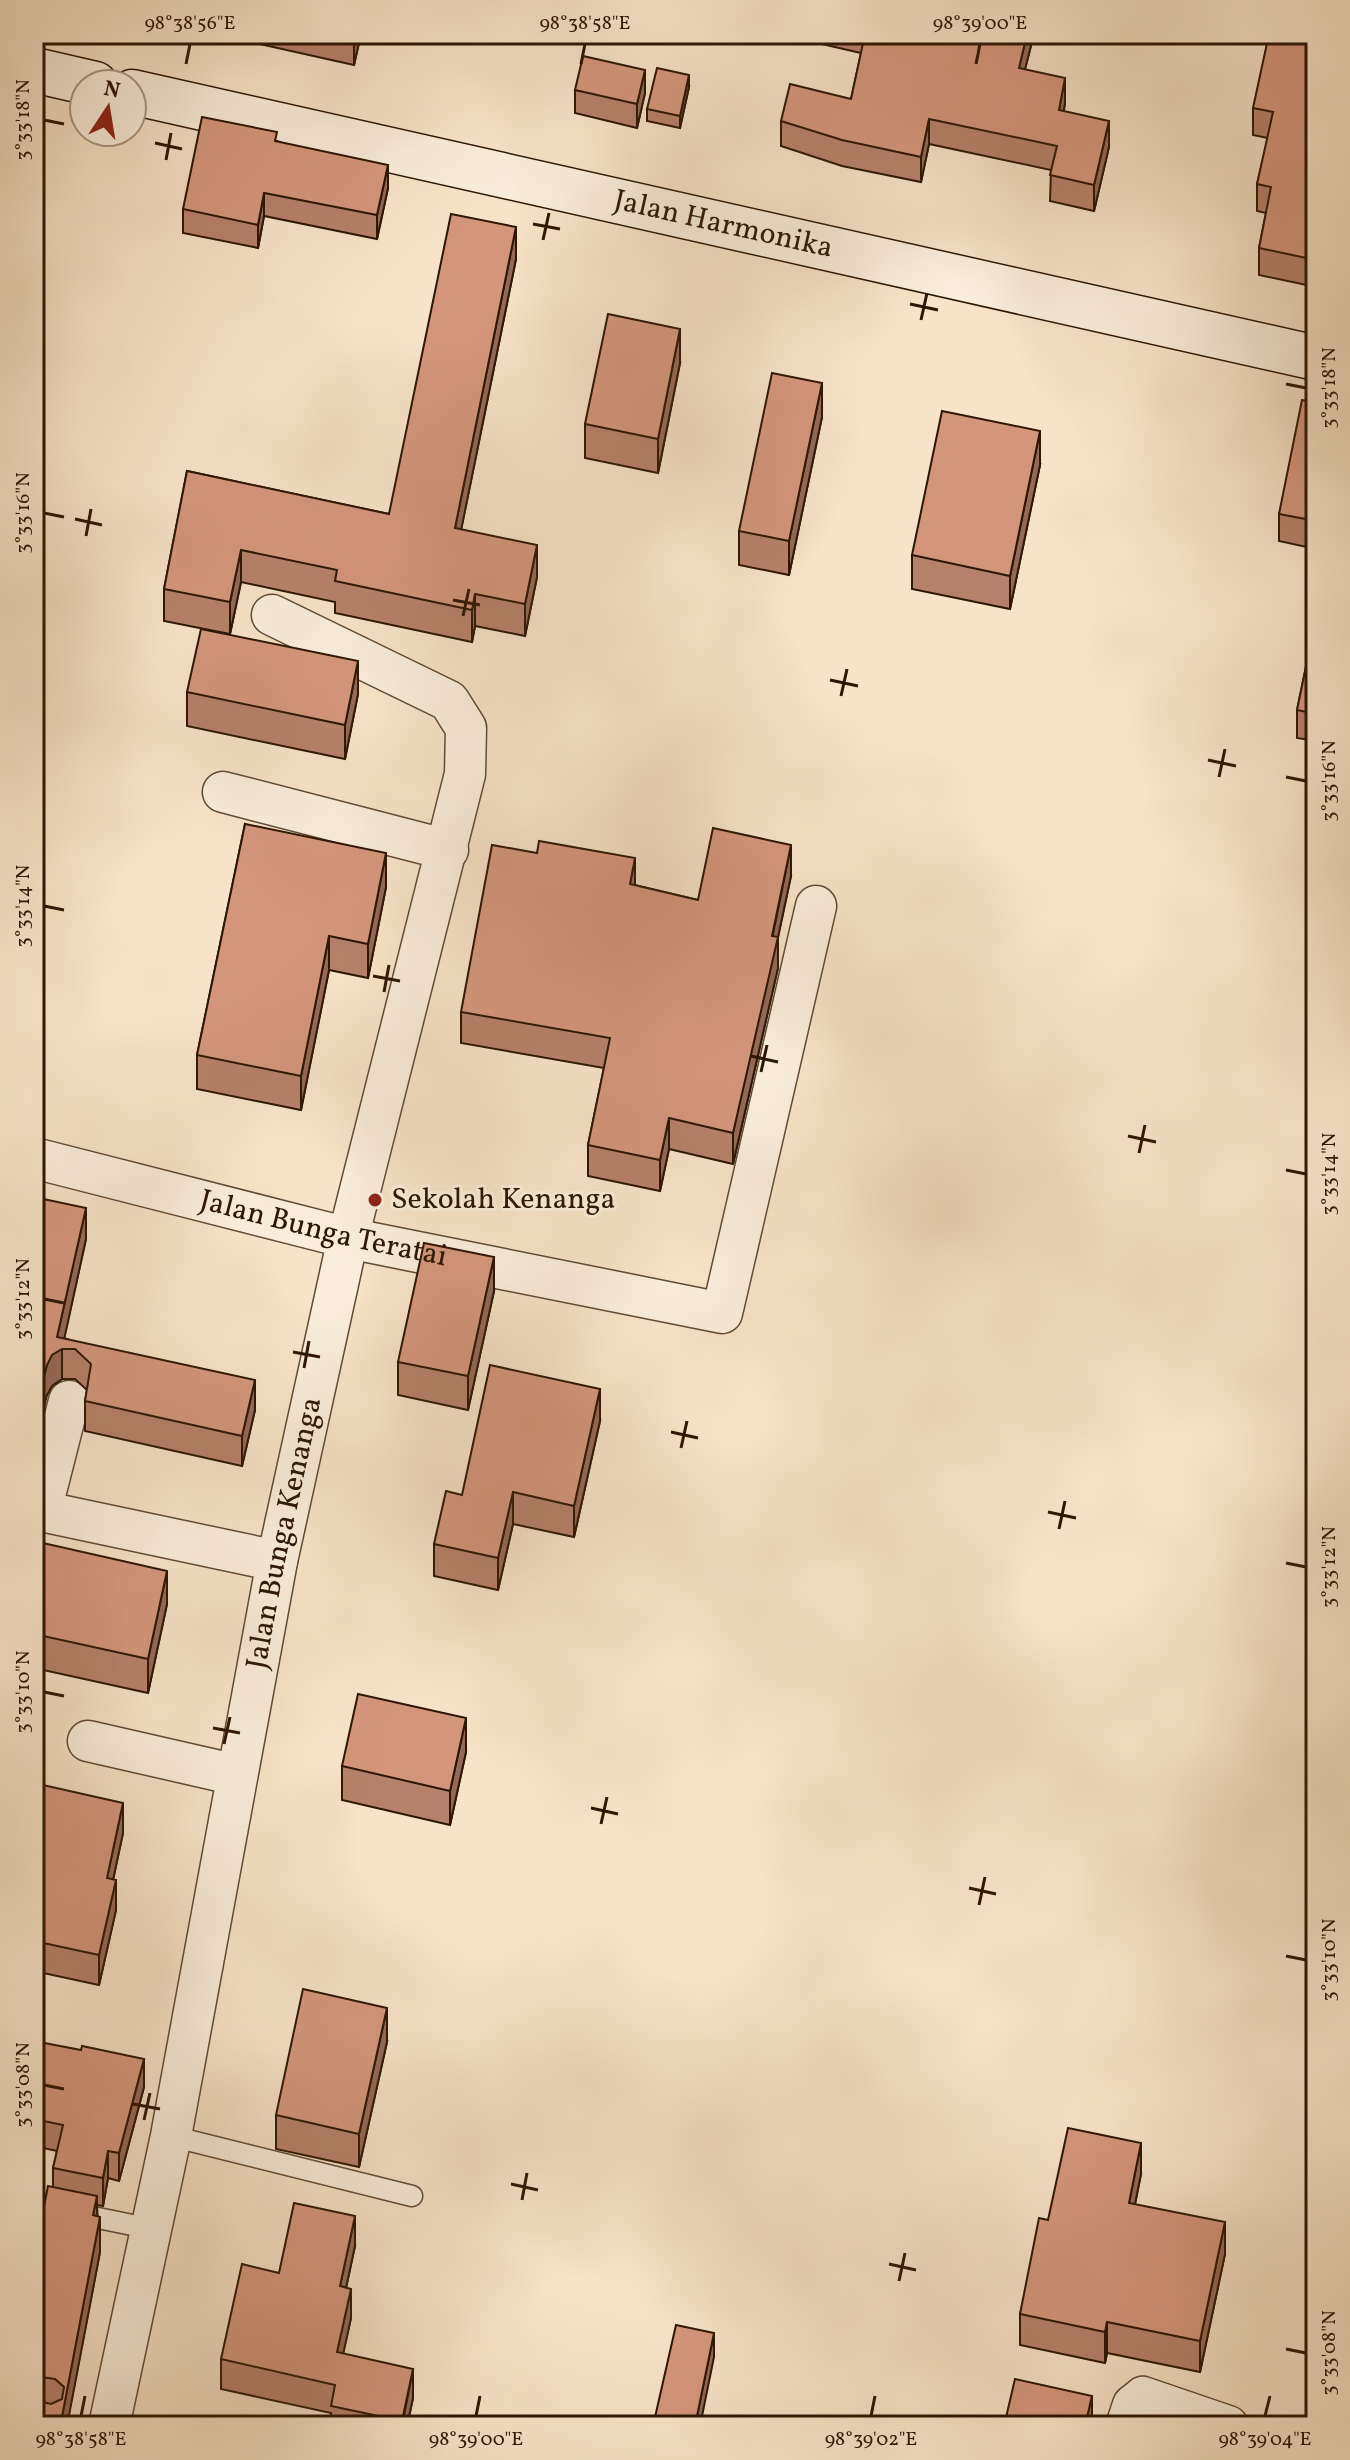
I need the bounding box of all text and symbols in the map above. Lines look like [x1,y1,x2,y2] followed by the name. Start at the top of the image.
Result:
[144,10,236,38] text: 98°38'56"E
[539,10,631,38] text: 98°38'58"E
[933,10,1027,38] text: 98°39'00"E
[68,68,148,148] north arrow
[101,74,123,108] text: N
[10,79,38,161] text: 3°33'18"N
[610,180,837,270] street label: Jalan Harmonika
[1316,347,1344,429] text: 3°33'18"N
[10,472,38,554] text: 3°33'16"N
[1316,740,1344,822] text: 3°33'16"N
[10,864,38,947] text: 3°33'14"N
[1316,1132,1344,1215] text: 3°33'14"N
[391,1179,616,1221] place label: Sekolah Kenanga
[195,1180,451,1278] street label: Jalan Bunga Teratai
[366,1191,384,1209] marker: Sekolah Kenanga
[10,1258,38,1340] text: 3°33'12"N
[236,1393,333,1673] street label: Jalan Bunga Kenanga
[1316,1526,1344,1608] text: 3°33'12"N
[10,1650,38,1734] text: 3°33'10"N
[1316,1918,1344,2002] text: 3°33'10"N
[10,2042,38,2128] text: 3°33'08"N
[1316,2310,1344,2396] text: 3°33'08"N
[35,2426,127,2454] text: 98°38'58"E
[429,2426,523,2454] text: 98°39'00"E
[825,2426,917,2454] text: 98°39'02"E
[1218,2426,1312,2454] text: 98°39'04"E

